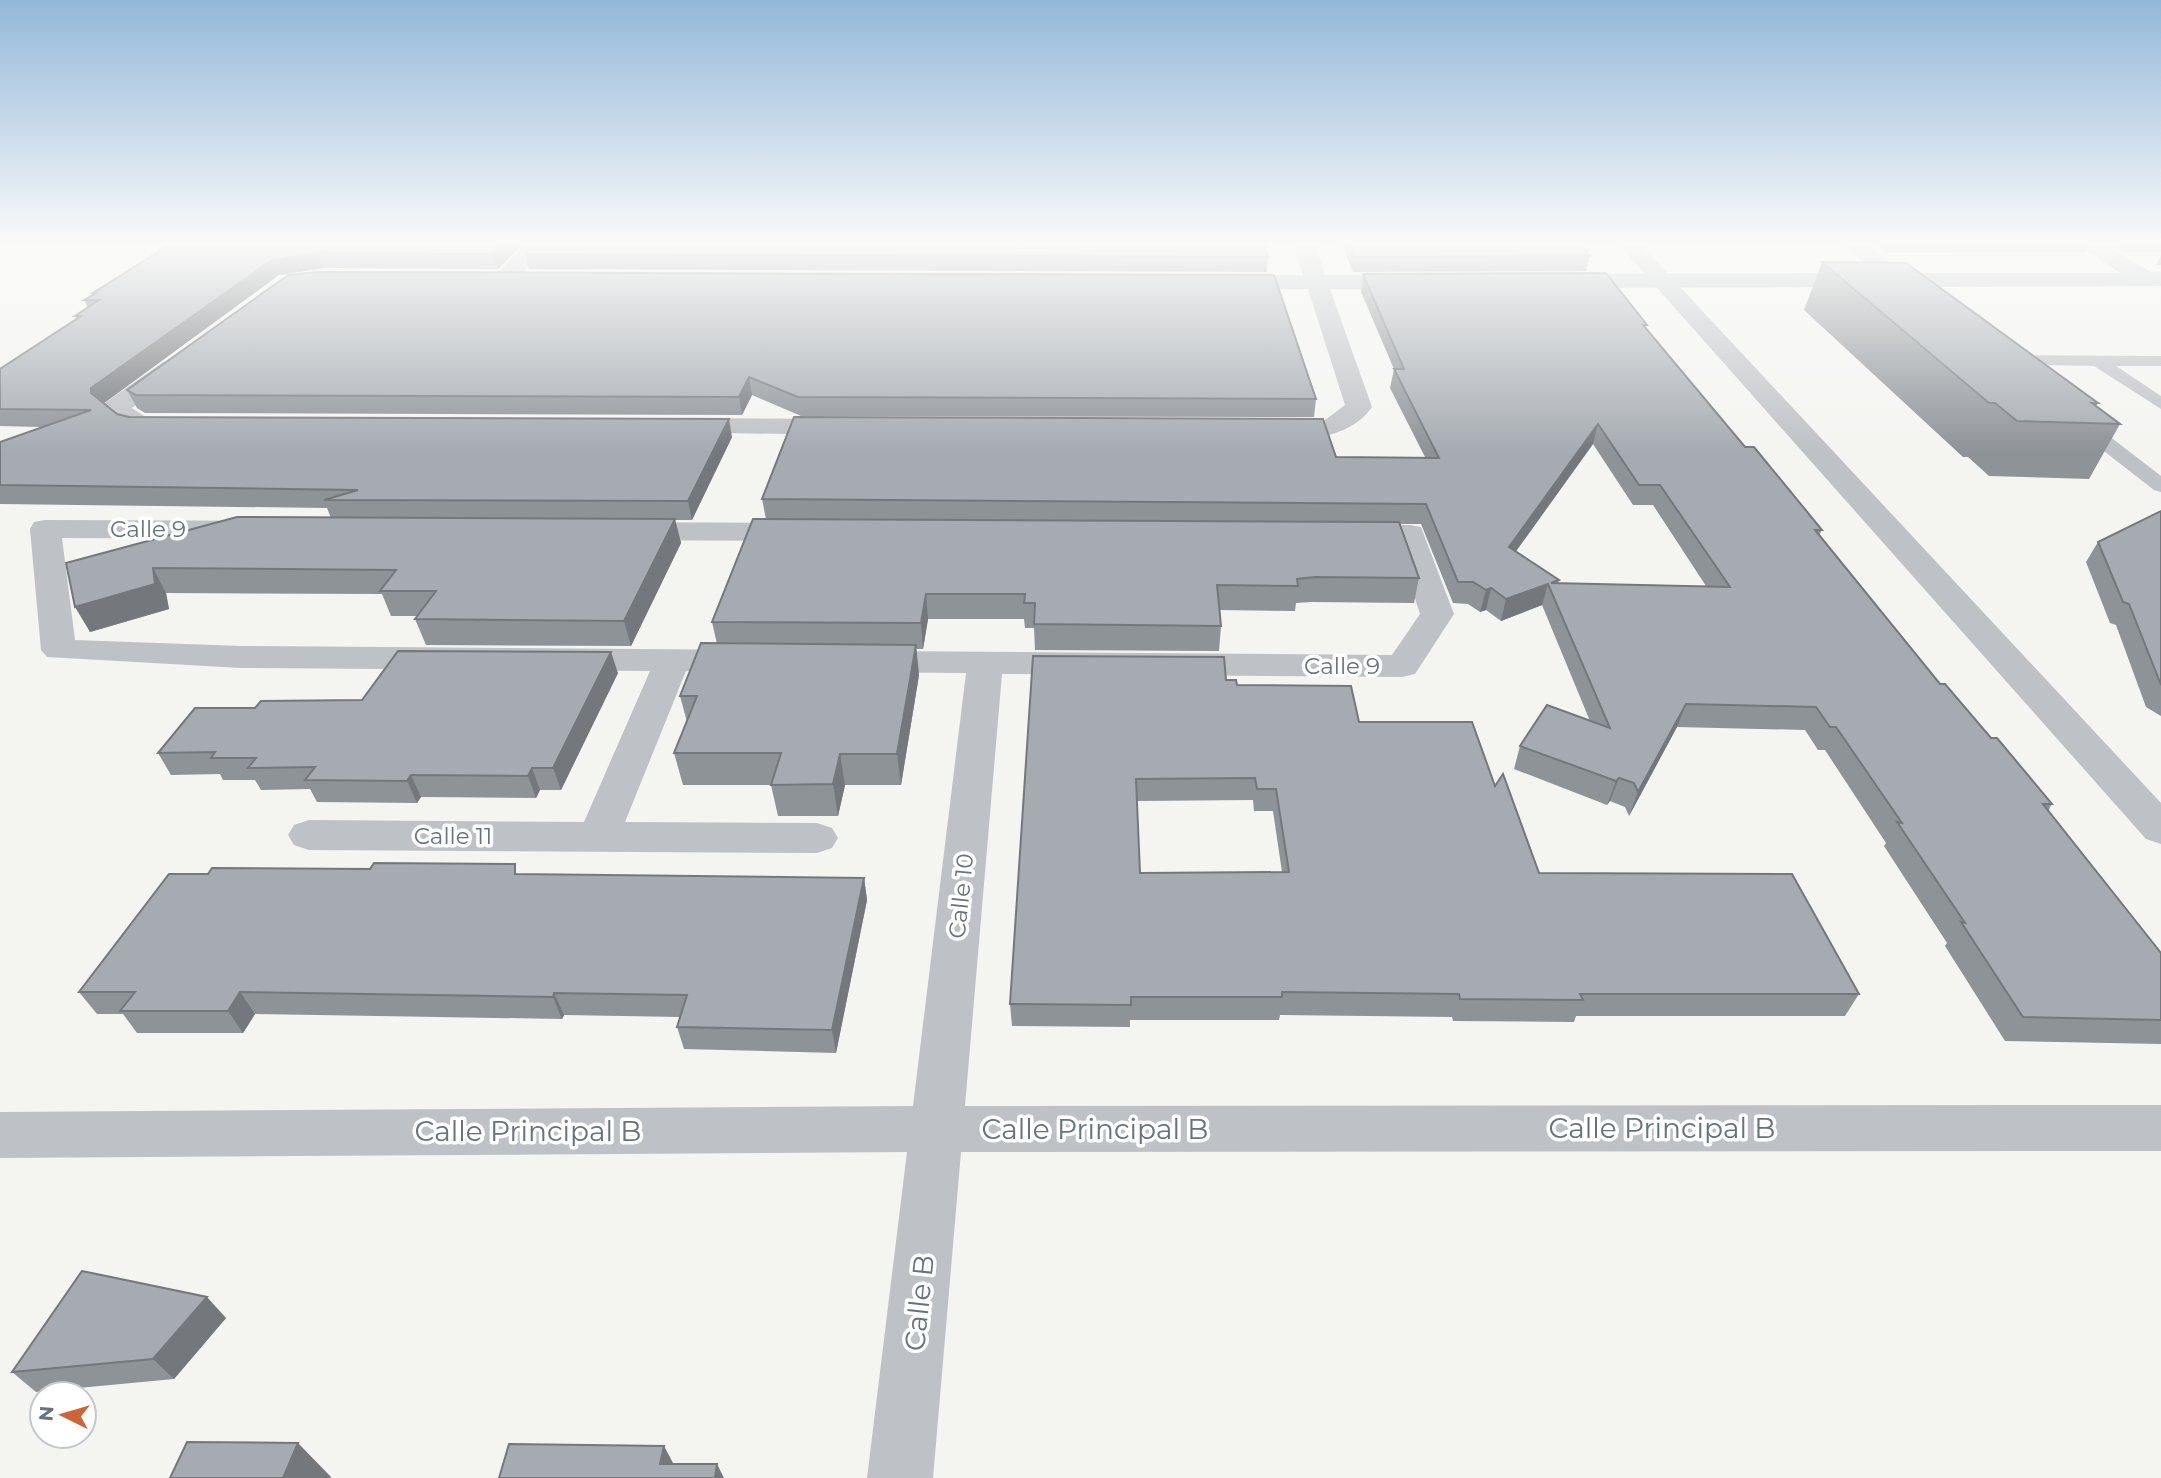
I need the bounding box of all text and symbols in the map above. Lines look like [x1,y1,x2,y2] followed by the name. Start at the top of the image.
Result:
[110,515,186,543] street label: Calle 9
[1304,652,1380,680] street label: Calle 9
[414,822,492,850] street label: Calle 11
[943,852,979,940] street label: Calle 10
[1549,1111,1775,1145] street label: Calle Principal B
[982,1112,1208,1146] street label: Calle Principal B
[415,1114,641,1148] street label: Calle Principal B
[897,1253,941,1353] street label: Calle B
[28,1380,98,1450] north arrow
[34,1405,59,1422] text: N

